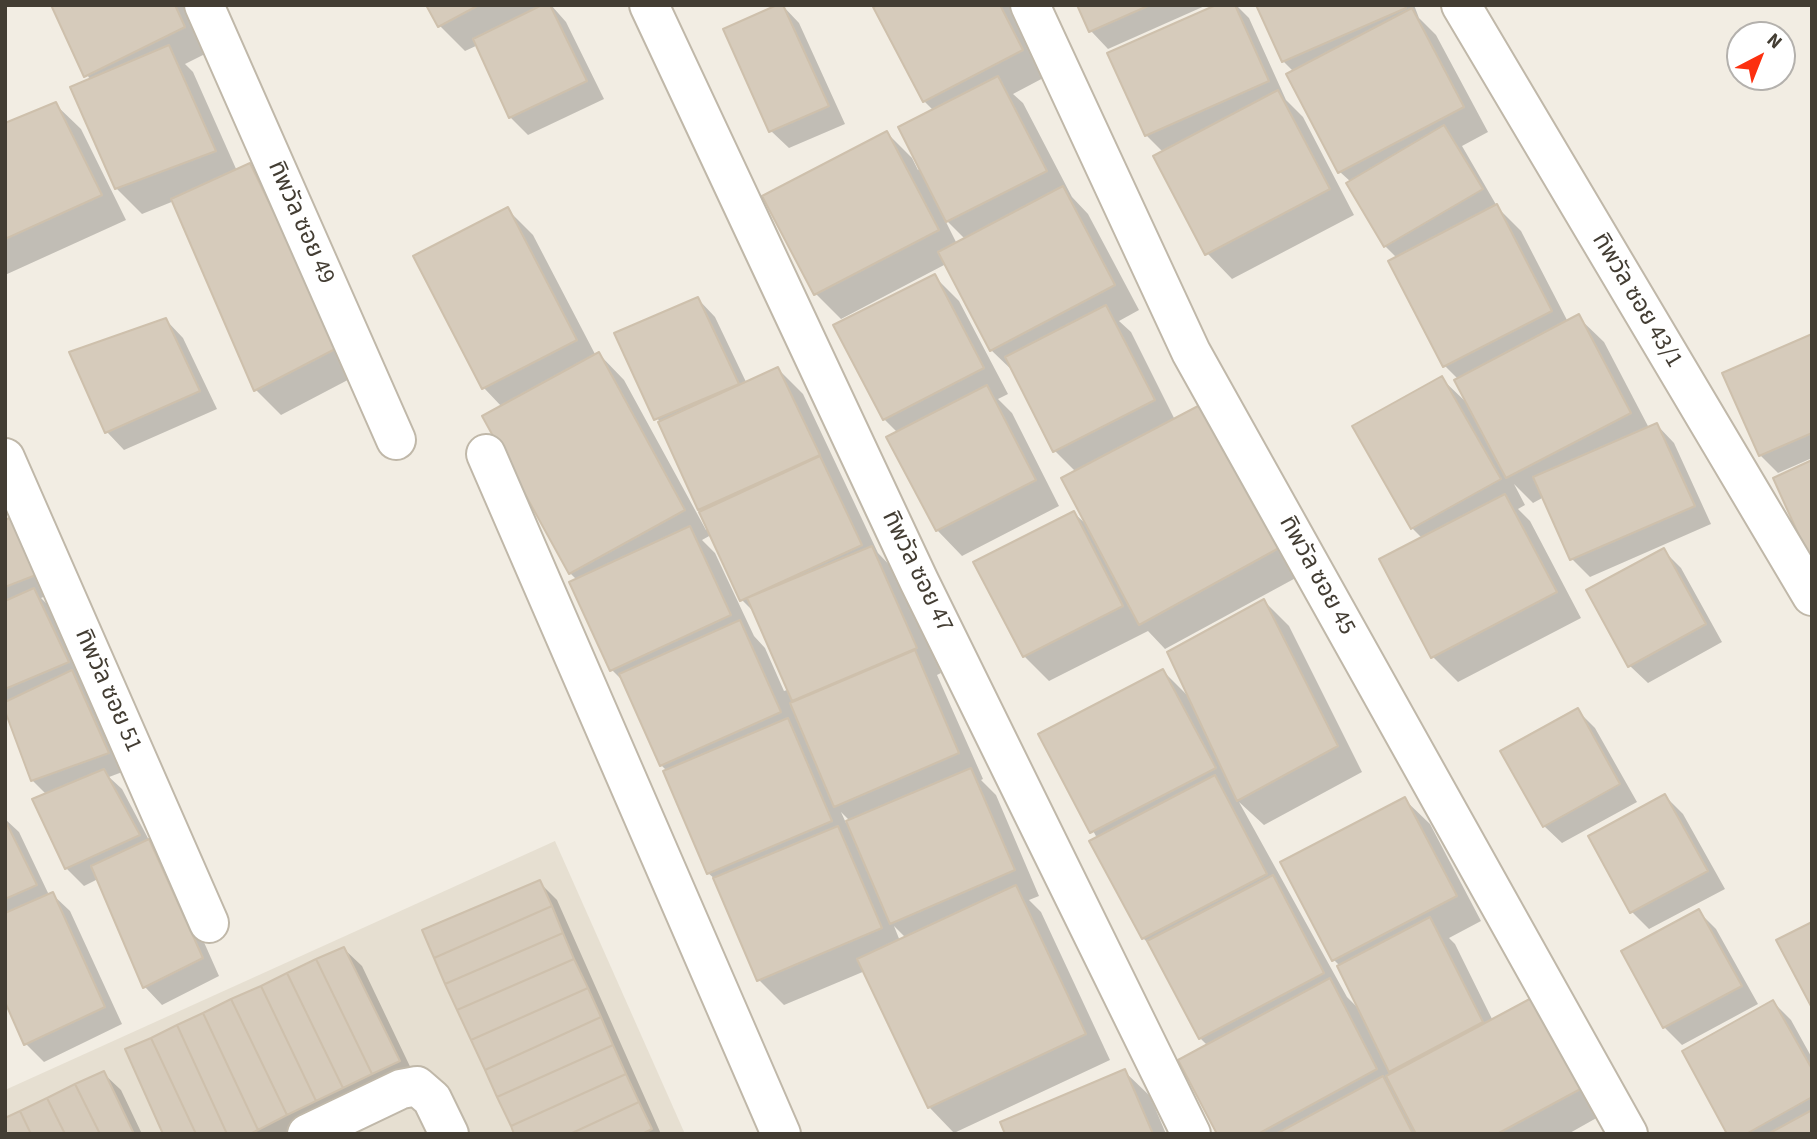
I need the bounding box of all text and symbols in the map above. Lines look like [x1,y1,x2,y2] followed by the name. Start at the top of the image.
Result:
[1726,21,1796,91] north arrow
[1760,27,1788,56] text: N
[260,157,340,289] street label: ทิพวัล ซอย 49
[1585,228,1687,374] street label: ทิพวัล ซอย 43/1
[874,507,958,637] street label: ทิพวัล ซอย 47
[1271,511,1361,641] street label: ทิพวัล ซอย 45
[67,625,147,757] street label: ทิพวัล ซอย 51

